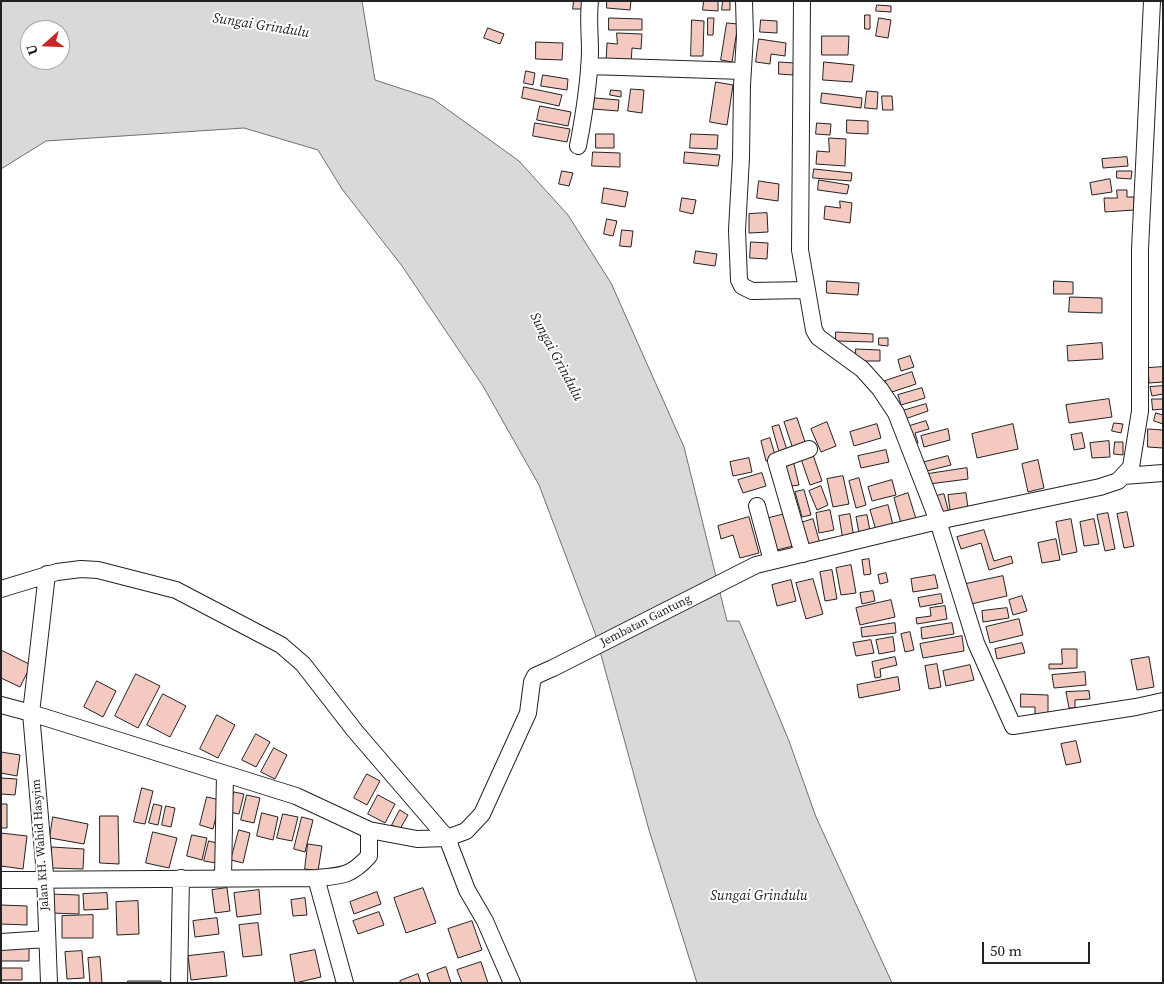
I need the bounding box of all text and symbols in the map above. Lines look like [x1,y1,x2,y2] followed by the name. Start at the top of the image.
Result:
[211,10,311,42] water label: Sungai Grindulu
[20,20,70,70] north arrow
[21,42,43,58] text: U
[526,310,586,404] water label: Sungai Grindulu
[598,592,694,650] street label: Jembatan Gantung
[29,779,53,911] street label: Jalan KH. Wahid Hasyim
[710,888,808,904] water label: Sungai Grindulu
[984,932,1092,964] scale bar
[990,940,1022,961] text: 50 m

